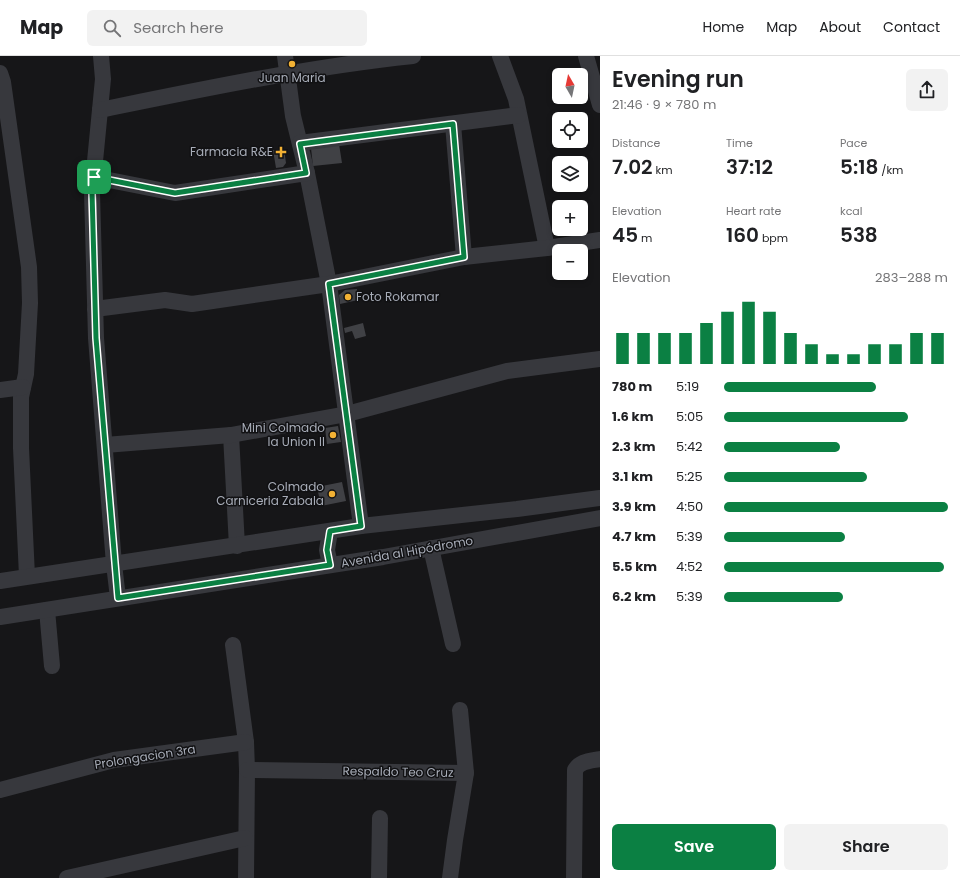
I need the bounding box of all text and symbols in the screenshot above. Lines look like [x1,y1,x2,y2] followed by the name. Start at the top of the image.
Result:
[87,10,367,46] search box
[20,14,63,41] text: Map
[101,17,123,39] icon: search
[133,17,224,38] text: Search here
[702,17,744,37] text: Home
[766,17,797,37] text: Map
[819,17,861,37] text: About
[883,17,940,37] text: Contact
[287,59,297,69] marker: Juan Maria
[612,64,744,95] text: Evening run
[552,68,588,104] north arrow
[552,68,588,280] map controls
[258,69,326,86] place label: Juan Maria
[906,69,948,111] button: share
[612,95,716,114] text: 21:46 · 9 × 780 m
[552,112,588,148] button: locate
[612,135,660,151] text: Distance
[726,135,753,151] text: Time
[840,135,867,151] text: Pace
[190,143,273,160] place label: Farmacia R&E
[276,147,286,157] marker: Farmacia R&E
[612,153,653,181] text: 7.02
[726,153,773,181] text: 37:12
[840,153,878,181] text: 5:18
[552,156,588,192] button: layers
[77,160,111,194] pin
[653,162,673,178] text: km
[878,162,903,178] text: /km
[83,166,105,188] icon: arrive
[552,200,588,236] button: +
[612,203,662,219] text: Elevation
[726,203,781,219] text: Heart rate
[840,203,862,219] text: kcal
[612,221,638,249] text: 45
[726,221,759,249] text: 160
[840,221,878,249] text: 538
[638,230,652,246] text: m
[759,230,788,246] text: bpm
[552,244,588,280] button: −
[612,268,671,287] text: Elevation
[875,268,948,287] text: 283–288 m
[356,288,440,305] place label: Foto Rokamar
[343,292,353,302] marker: Foto Rokamar
[612,377,652,396] text: 780 m
[676,377,699,396] text: 5:19
[612,407,653,426] text: 1.6 km
[676,407,703,426] text: 5:05
[242,419,325,450] place label: Mini Colmado la Union II
[328,430,338,440] marker: Mini Colmado la Union II
[612,437,656,456] text: 2.3 km
[676,437,703,456] text: 5:42
[612,467,653,486] text: 3.1 km
[676,467,703,486] text: 5:25
[216,478,324,509] place label: Colmado Carniceria Zabala
[327,489,337,499] marker: Colmado Carniceria Zabala
[612,497,656,516] text: 3.9 km
[676,497,703,516] text: 4:50
[612,527,656,546] text: 4.7 km
[676,527,703,546] text: 5:39
[339,531,475,572] street label: Avenida al Hipódromo
[612,557,657,576] text: 5.5 km
[676,557,703,576] text: 4:52
[612,587,656,606] text: 6.2 km
[676,587,703,606] text: 5:39
[93,740,197,773] street label: Prolongacion 3ra
[342,762,454,781] street label: Respaldo Teo Cruz
[612,824,776,870] button: Save
[784,824,948,870] button: Share

